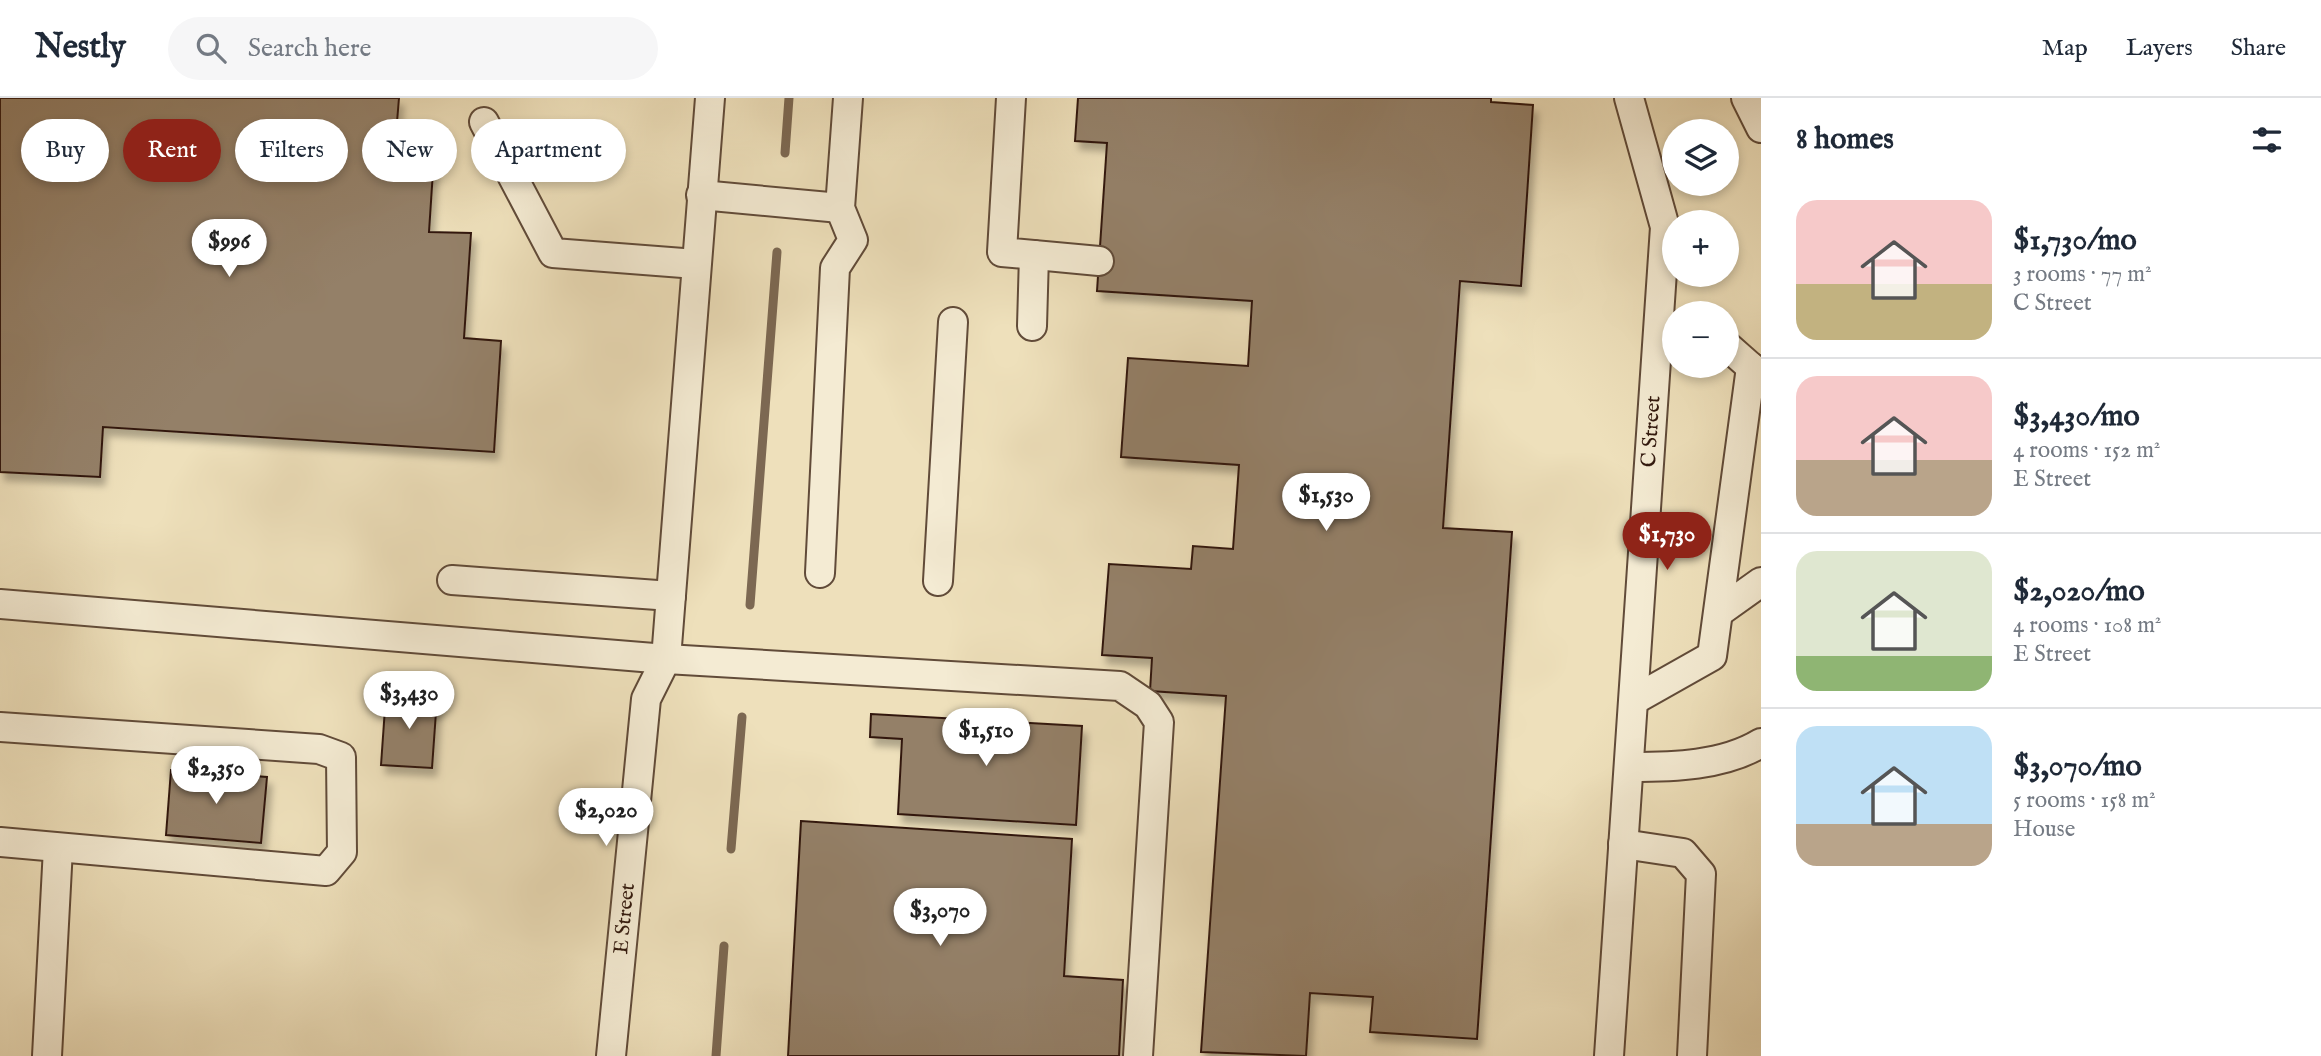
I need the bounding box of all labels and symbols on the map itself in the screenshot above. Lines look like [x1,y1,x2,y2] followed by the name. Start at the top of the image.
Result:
[188,220,270,279] pin: $996
[1635,395,1667,468] street label: C Street
[1269,474,1383,533] pin: $1,530
[1610,512,1724,572] pin: $1,730
[352,672,466,731] pin: $3,430
[929,708,1043,768] pin: $1,510
[159,746,273,806] pin: $2,350
[549,788,663,848] pin: $2,020
[608,882,641,955] street label: E Street
[883,888,997,948] pin: $3,070

